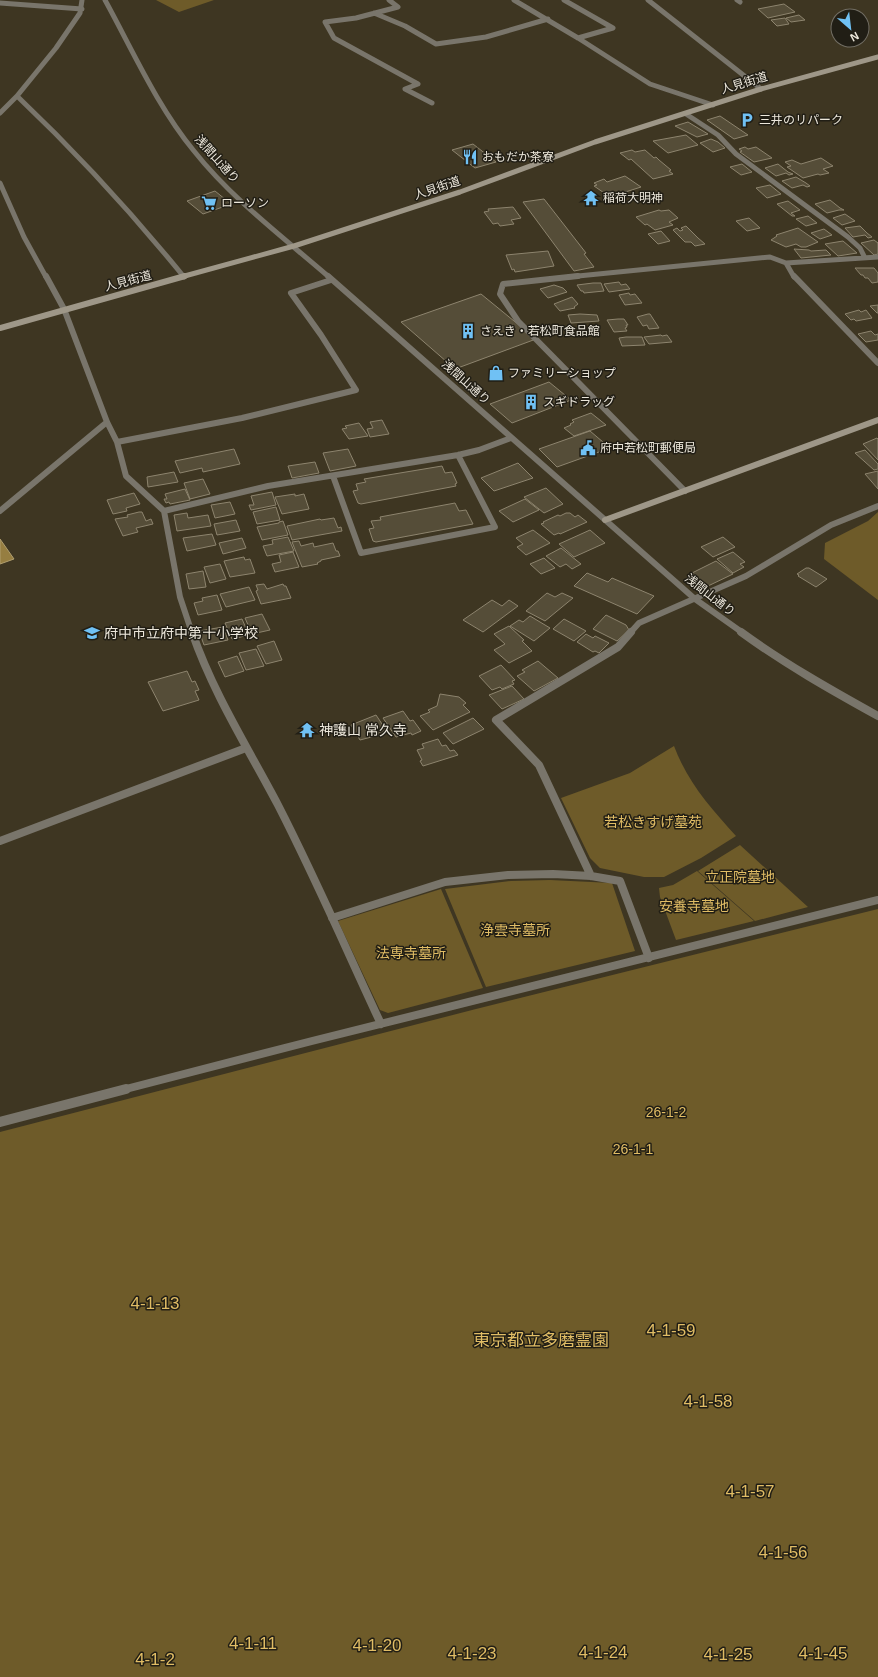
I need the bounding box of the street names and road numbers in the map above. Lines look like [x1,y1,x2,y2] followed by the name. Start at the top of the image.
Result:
[719,69,769,97] street label: 人見街道
[192,132,242,186] street label: 浅間山通り
[412,174,462,202] street label: 人見街道
[103,268,153,294] street label: 人見街道
[439,357,493,407] street label: 浅間山通り
[682,571,738,619] street label: 浅間山通り

